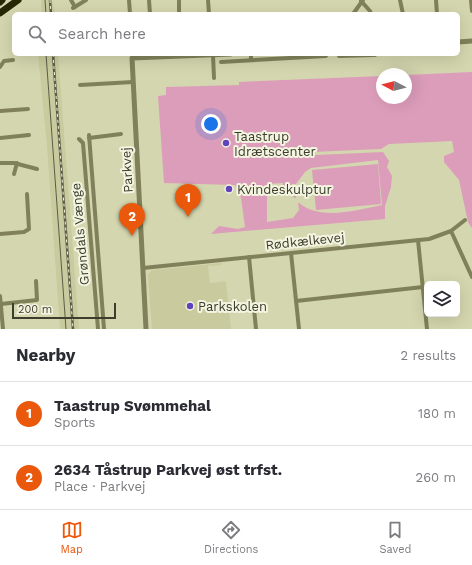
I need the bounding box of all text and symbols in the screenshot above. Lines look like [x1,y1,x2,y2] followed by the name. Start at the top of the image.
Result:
[12,12,460,56] search box
[26,23,48,45] icon: search
[58,25,146,43] text: Search here
[376,68,412,104] north arrow
[201,114,221,134] your location
[234,129,316,159] place label: Taastrup Idrætscenter
[221,138,231,148] marker: Taastrup Idrætscenter
[118,147,136,193] street label: Parkvej
[68,182,92,286] street label: Grøndals Vænge
[237,182,332,197] place label: Kvindeskulptur
[175,184,201,217] pin: 1
[224,184,234,194] marker: Kvindeskulptur
[119,203,145,236] pin: 2
[265,229,345,253] street label: Rødkælkevej
[424,281,460,317] map controls
[424,281,460,317] button: layers
[198,299,267,314] place label: Parkskolen
[12,301,116,320] scale bar
[185,301,195,311] marker: Parkskolen
[18,303,52,316] text: 200 m
[16,345,75,365] text: Nearby
[401,348,456,363] text: 2 results
[54,397,211,415] text: Taastrup Svømmehal
[26,406,32,421] text: 1
[418,406,456,421] text: 180 m
[54,415,95,430] text: Sports
[54,461,282,479] text: 2634 Tåstrup Parkvej øst trfst.
[25,470,33,485] text: 2
[416,470,456,485] text: 260 m
[54,479,146,494] text: Place · Parkvej
[61,519,83,556] tab: Map
[204,519,258,556] tab: Directions
[379,519,411,556] tab: Saved

